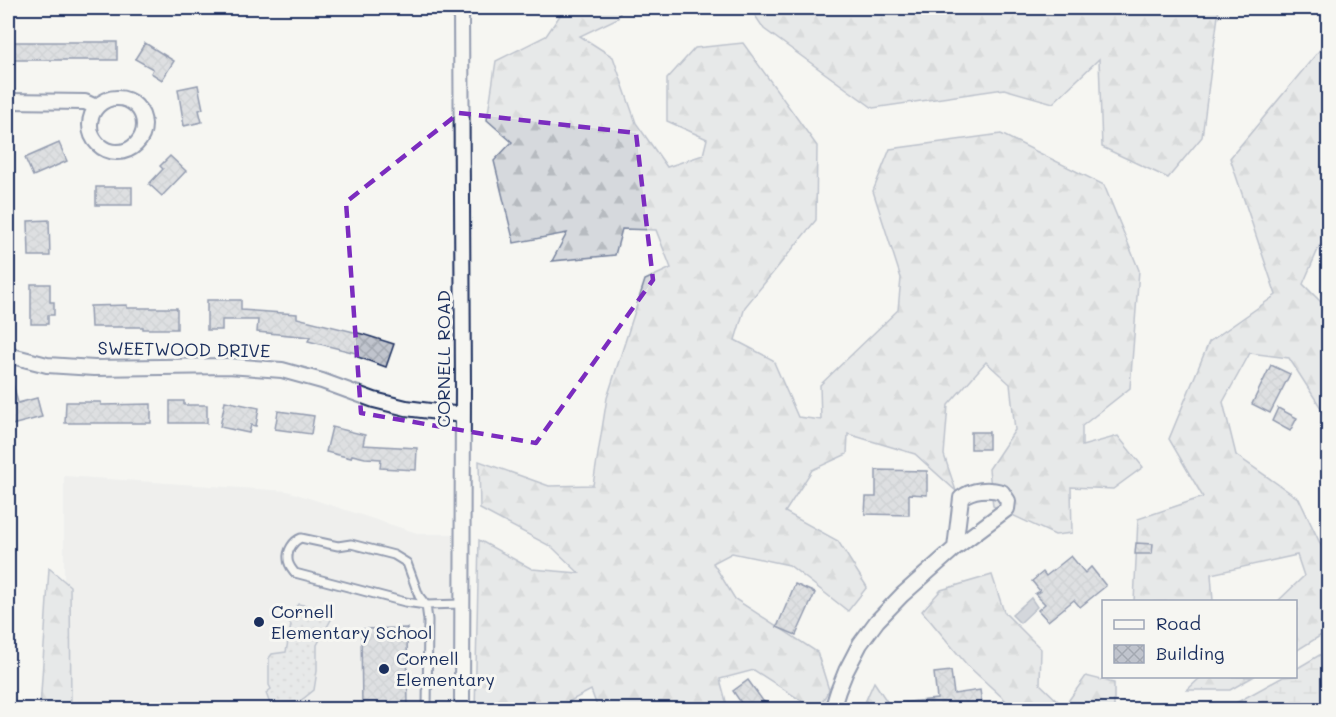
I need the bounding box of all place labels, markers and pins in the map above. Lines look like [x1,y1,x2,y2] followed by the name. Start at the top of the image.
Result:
[271,599,433,644] place label: Cornell Elementary School
[252,615,266,629] marker: Cornell Elementary School
[396,646,495,691] place label: Cornell Elementary
[377,662,391,676] marker: Cornell Elementary

